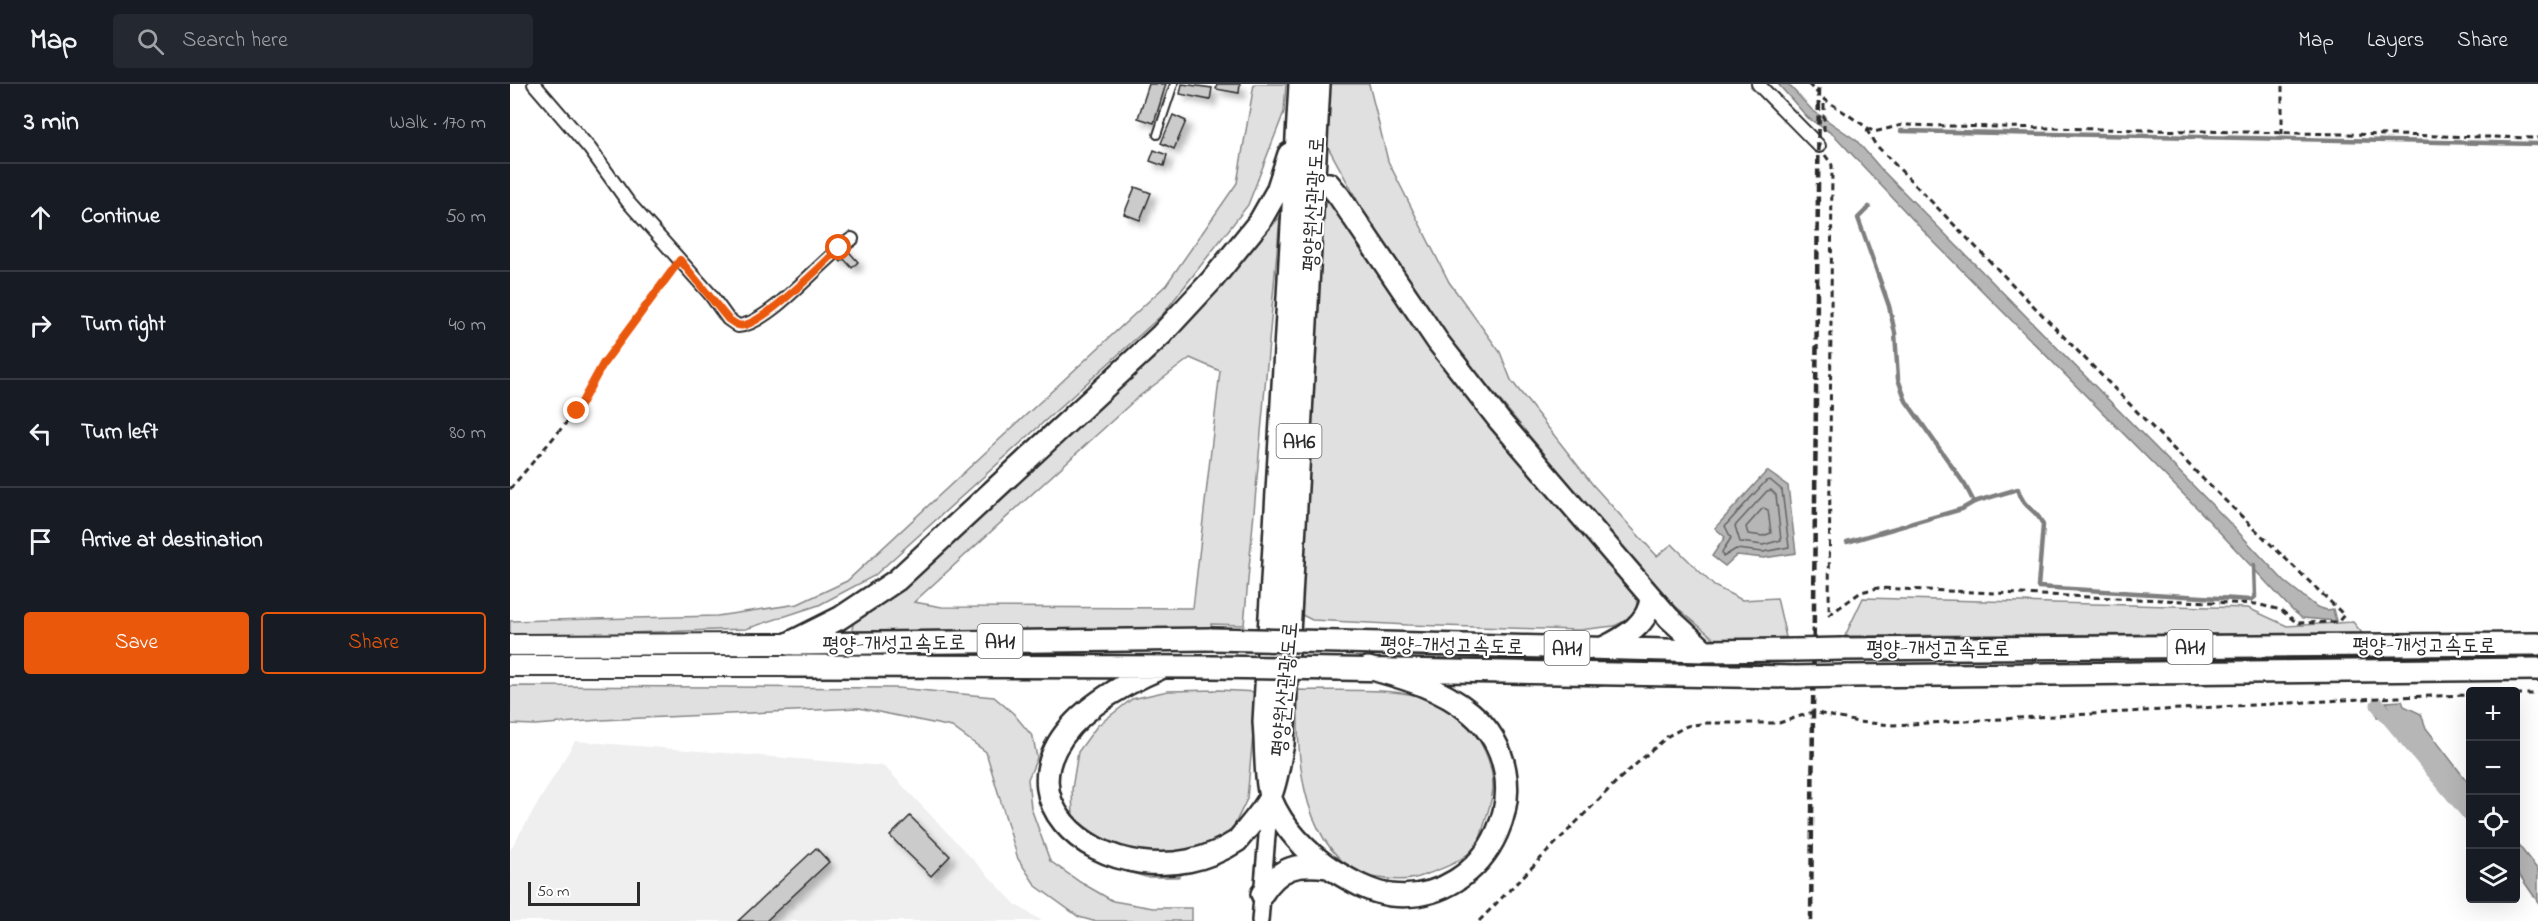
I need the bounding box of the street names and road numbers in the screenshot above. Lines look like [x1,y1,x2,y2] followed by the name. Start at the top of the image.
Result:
[1296,136,1334,272] street label: 평양원산관광도로
[1276,424,1322,458] road number: AH6
[1265,621,1307,758] street label: 평양원산관광도로
[978,624,1022,658] road number: AH1
[822,629,966,661] street label: 평양-개성고속도로
[2168,630,2212,664] road number: AH1
[1380,631,1524,663] street label: 평양-개성고속도로
[1544,631,1590,665] road number: AH1
[2352,632,2496,662] street label: 평양-개성고속도로
[1866,635,2010,665] street label: 평양-개성고속도로

